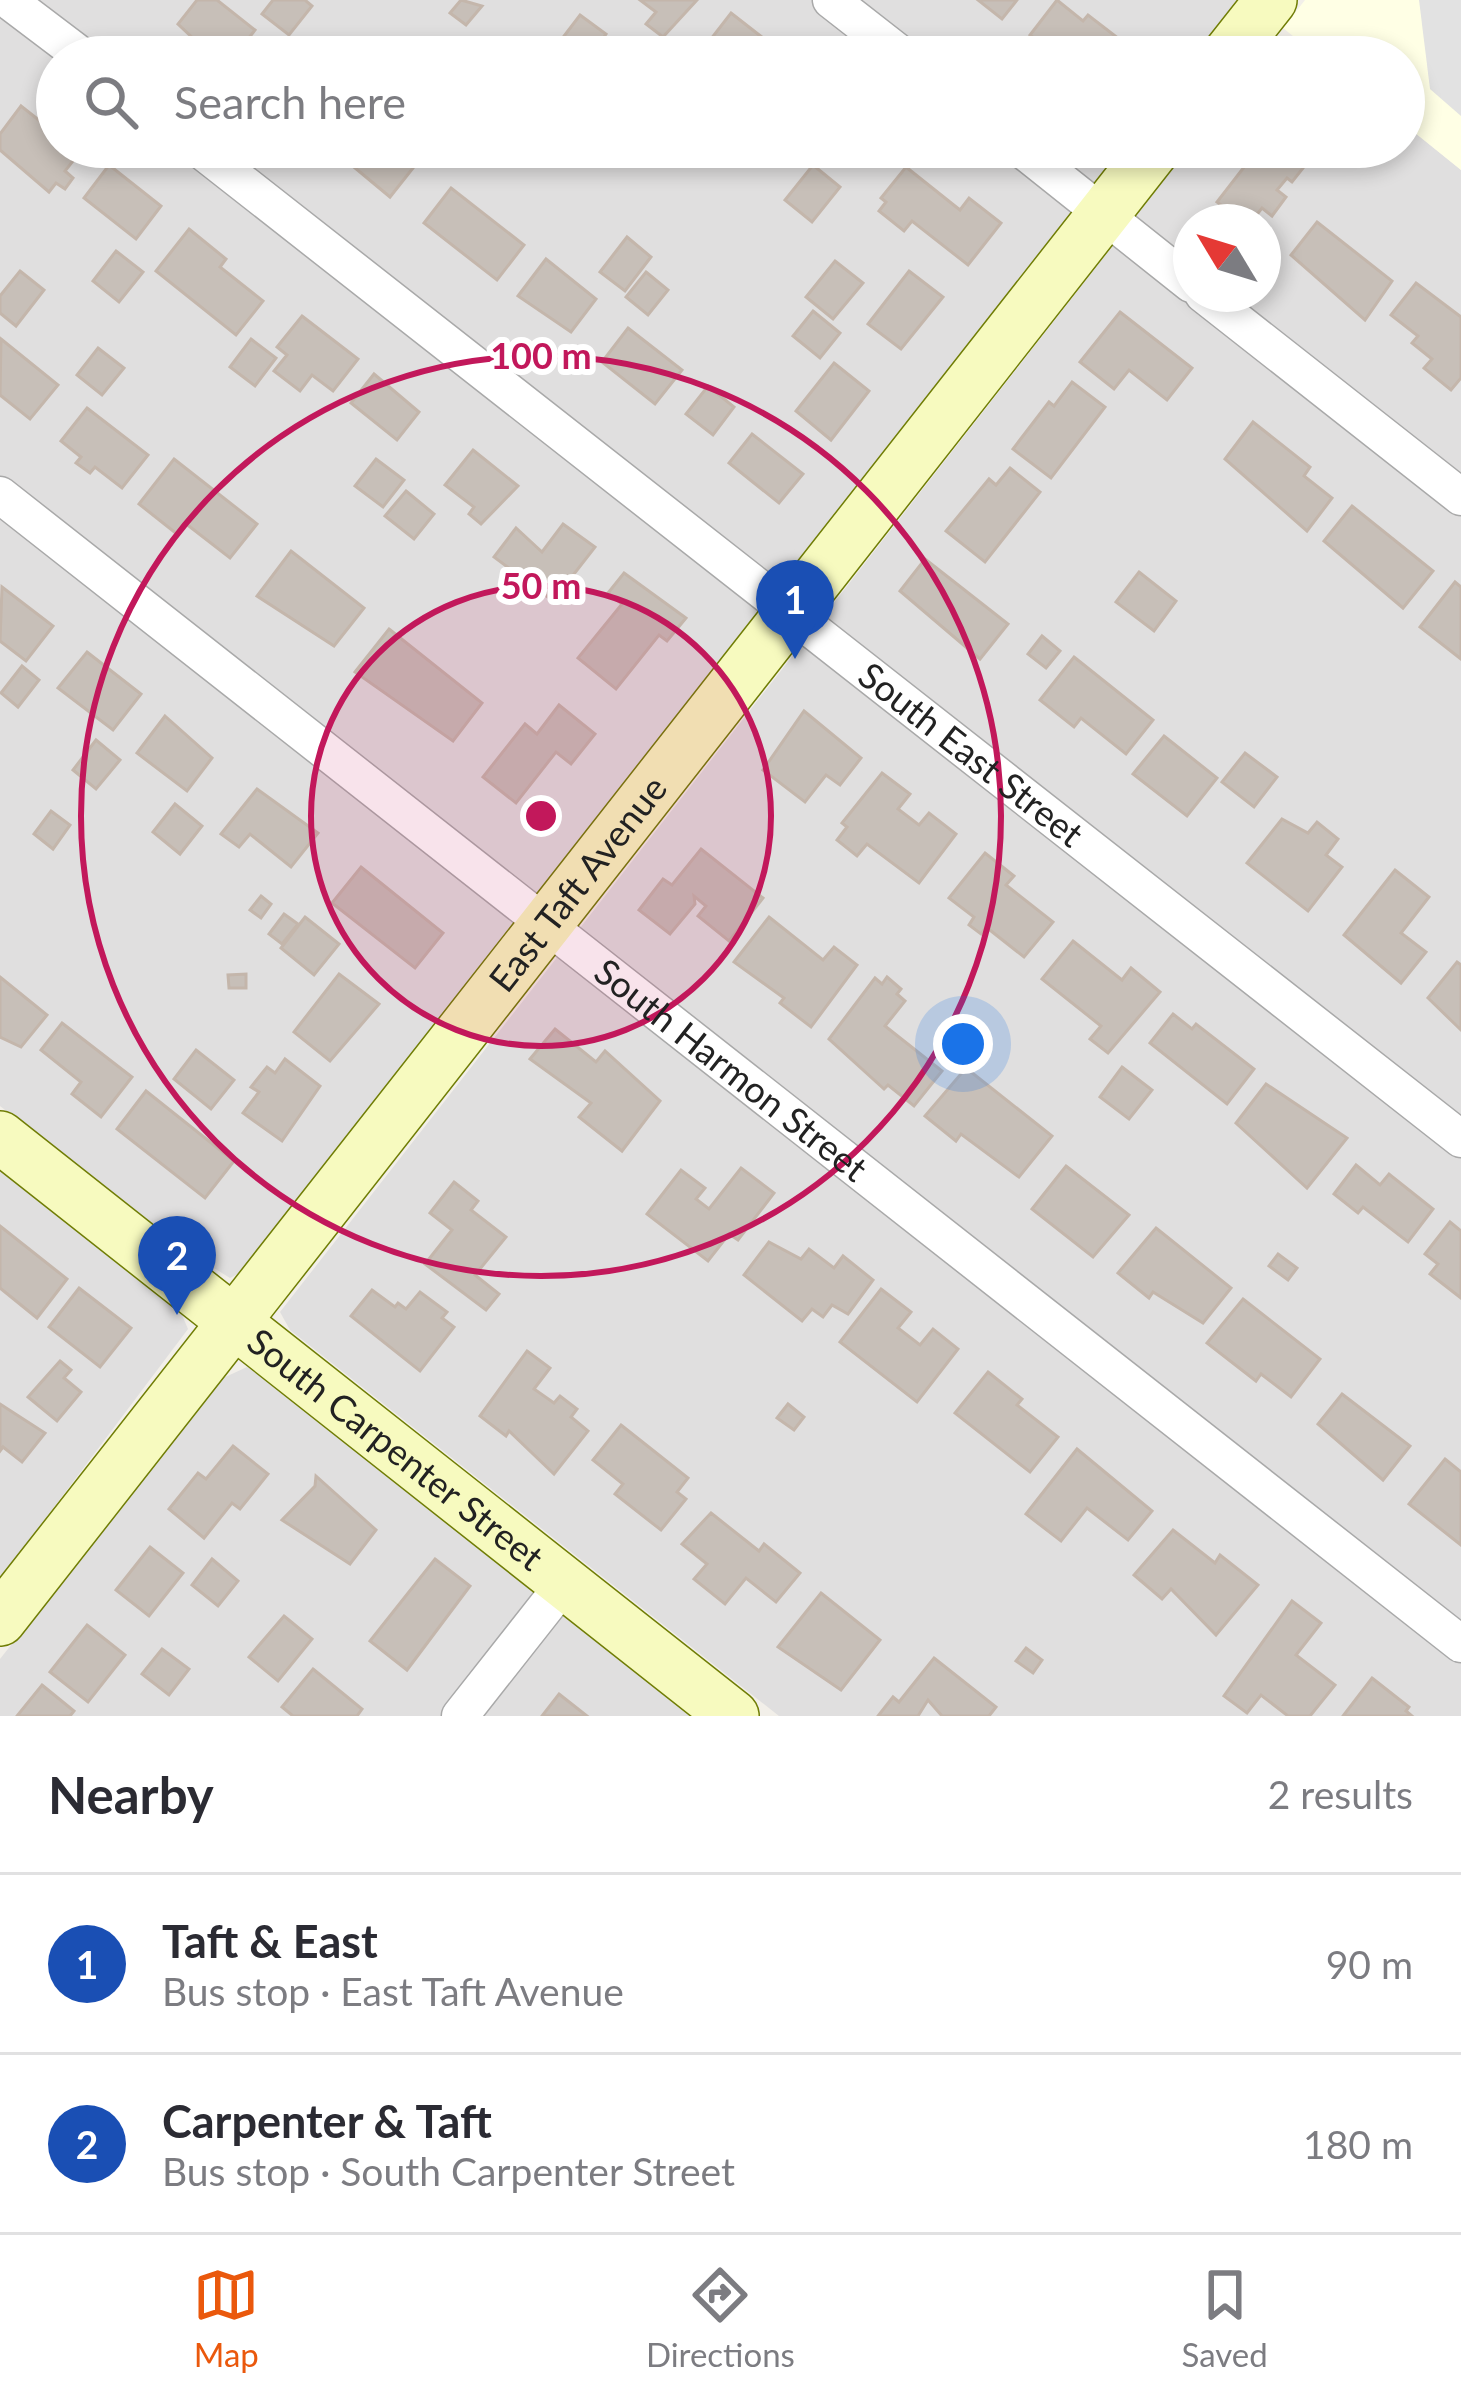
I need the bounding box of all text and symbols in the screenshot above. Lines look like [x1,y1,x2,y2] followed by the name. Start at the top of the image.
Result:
[36,36,1425,168] search box
[78,69,144,135] icon: search
[174,75,406,129] text: Search here
[1173,204,1281,312] north arrow
[490,333,592,377] text: 100 m
[756,560,834,659] pin: 1
[501,563,581,607] text: 50 m
[851,652,1093,855] street label: South East Street
[479,767,675,1000] street label: East Taft Avenue
[520,795,562,837] centre of rings
[587,948,877,1190] street label: South Harmon Street
[933,1014,993,1074] your location
[138,1216,216,1315] pin: 2
[239,1318,553,1579] street label: South Carpenter Street
[48,1764,214,1825] text: Nearby
[1268,1771,1413,1817] text: 2 results
[162,1914,378,1968] text: Taft & East
[76,1941,98,1987] text: 1
[1326,1941,1413,1987] text: 90 m
[162,1968,624,2014] text: Bus stop · East Taft Avenue
[162,2094,492,2148] text: Carpenter & Taft
[76,2121,98,2167] text: 2
[1303,2121,1413,2167] text: 180 m
[162,2148,735,2194] text: Bus stop · South Carpenter Street
[193,2262,259,2374] tab: Map
[646,2262,795,2374] tab: Directions
[1181,2262,1268,2374] tab: Saved

